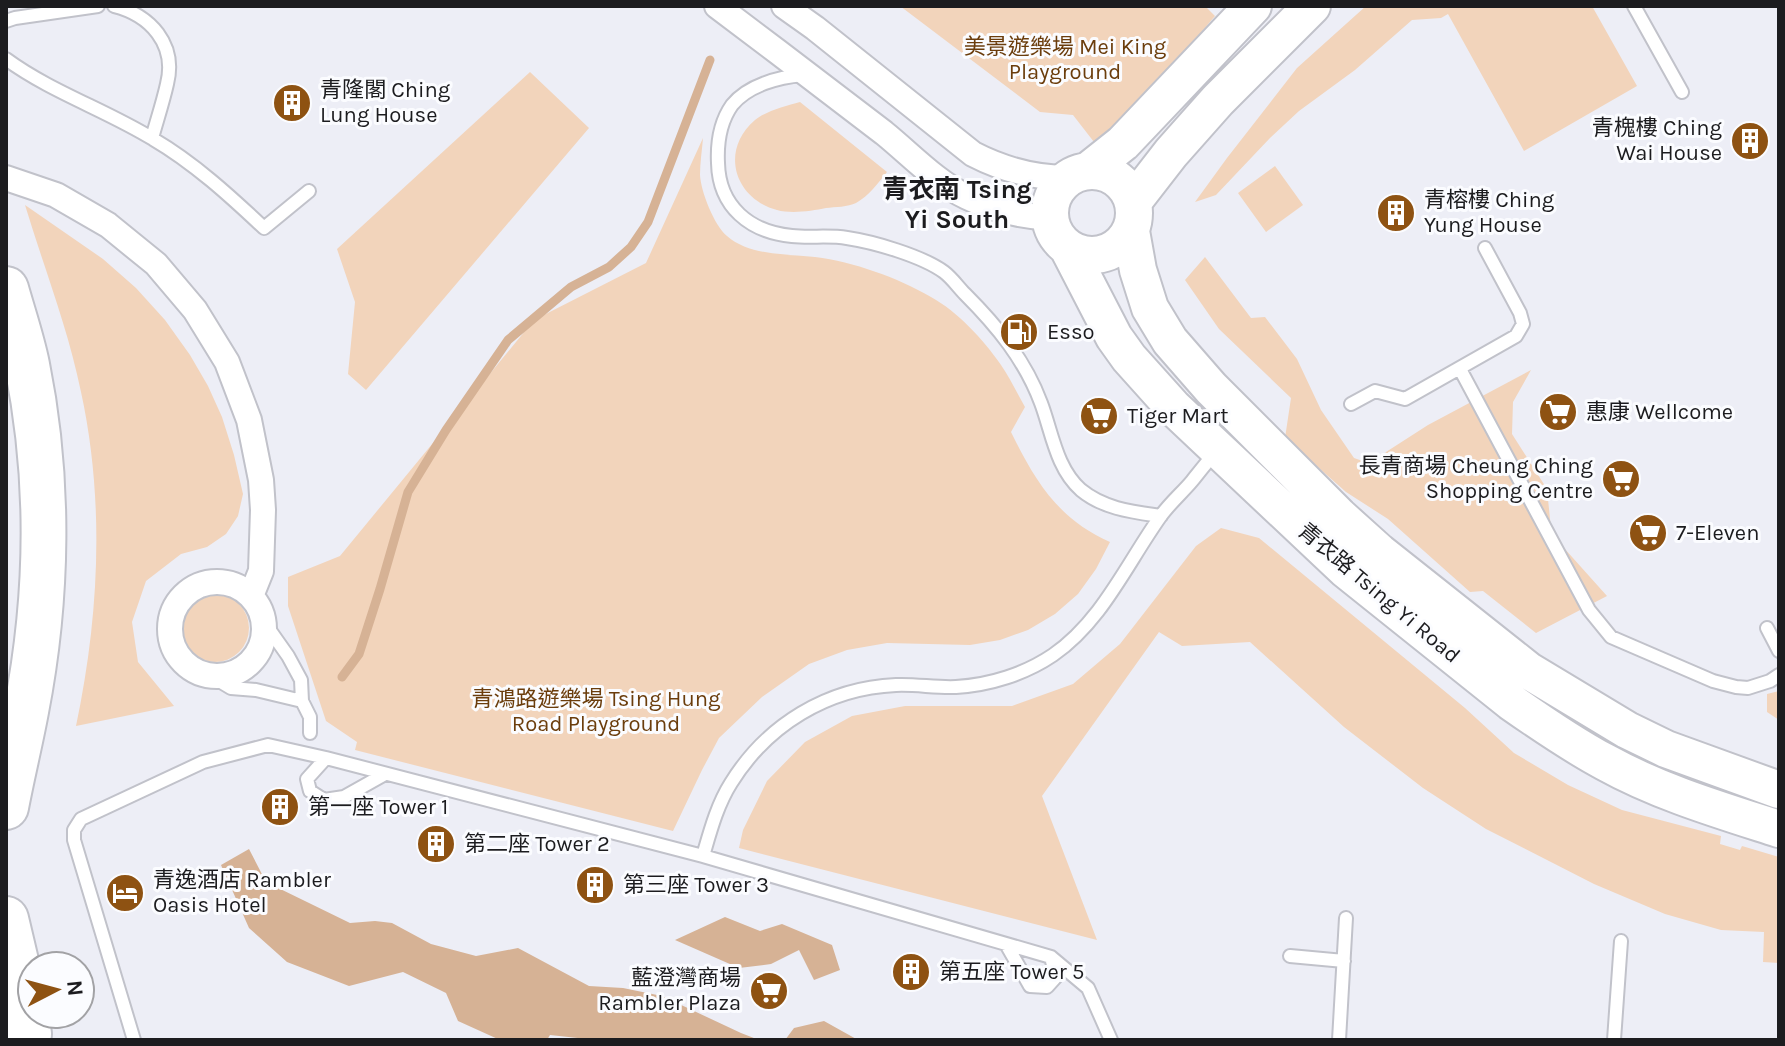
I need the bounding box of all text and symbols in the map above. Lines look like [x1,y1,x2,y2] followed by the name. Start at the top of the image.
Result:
[964,34,1167,85] park label: 美景遊樂場 Mei King Playground
[320,77,451,128] place label: 青隆閣 Ching Lung House
[271,82,313,124] building icon: 青隆閣 Ching Lung House
[1592,115,1723,166] place label: 青槐樓 Ching Wai House
[1729,120,1771,162] building icon: 青槐樓 Ching Wai House
[882,174,1032,235] district label: 青衣南 Tsing Yi South
[1424,187,1555,238] place label: 青榕樓 Ching Yung House
[1375,192,1417,234] building icon: 青榕樓 Ching Yung House
[998,311,1040,353] fuel station icon: Esso
[1047,319,1095,345] place label: Esso
[1537,391,1579,433] supermarket icon: 惠康 Wellcome
[1078,395,1120,437] supermarket icon: Tiger Mart
[1586,399,1733,425] place label: 惠康 Wellcome
[1127,403,1228,429] place label: Tiger Mart
[1358,453,1594,504] place label: 長青商場 Cheung Ching Shopping Centre
[1600,458,1642,500] supermarket icon: 長青商場 Cheung Ching Shopping Centre
[1627,512,1669,554] supermarket icon: 7-Eleven
[1293,518,1465,668] street label: 青衣路 Tsing Yi Road
[1676,520,1759,546] place label: 7-Eleven
[472,686,721,737] park label: 青鴻路遊樂場 Tsing Hung Road Playground
[259,786,301,828] building icon: 第一座 Tower 1
[308,794,448,820] place label: 第一座 Tower 1
[415,823,457,865] building icon: 第二座 Tower 2
[464,831,610,857] place label: 第二座 Tower 2
[574,864,616,906] building icon: 第三座 Tower 3
[153,867,331,918] place label: 青逸酒店 Rambler Oasis Hotel
[104,872,146,914] hotel icon: 青逸酒店 Rambler Oasis Hotel
[623,872,769,898] place label: 第三座 Tower 3
[16,950,96,1030] north arrow
[890,951,932,993] building icon: 第五座 Tower 5
[939,959,1084,985] place label: 第五座 Tower 5
[598,965,741,1016] place label: 藍澄灣商場 Rambler Plaza
[748,970,790,1012] supermarket icon: 藍澄灣商場 Rambler Plaza
[61,979,89,997] text: N

